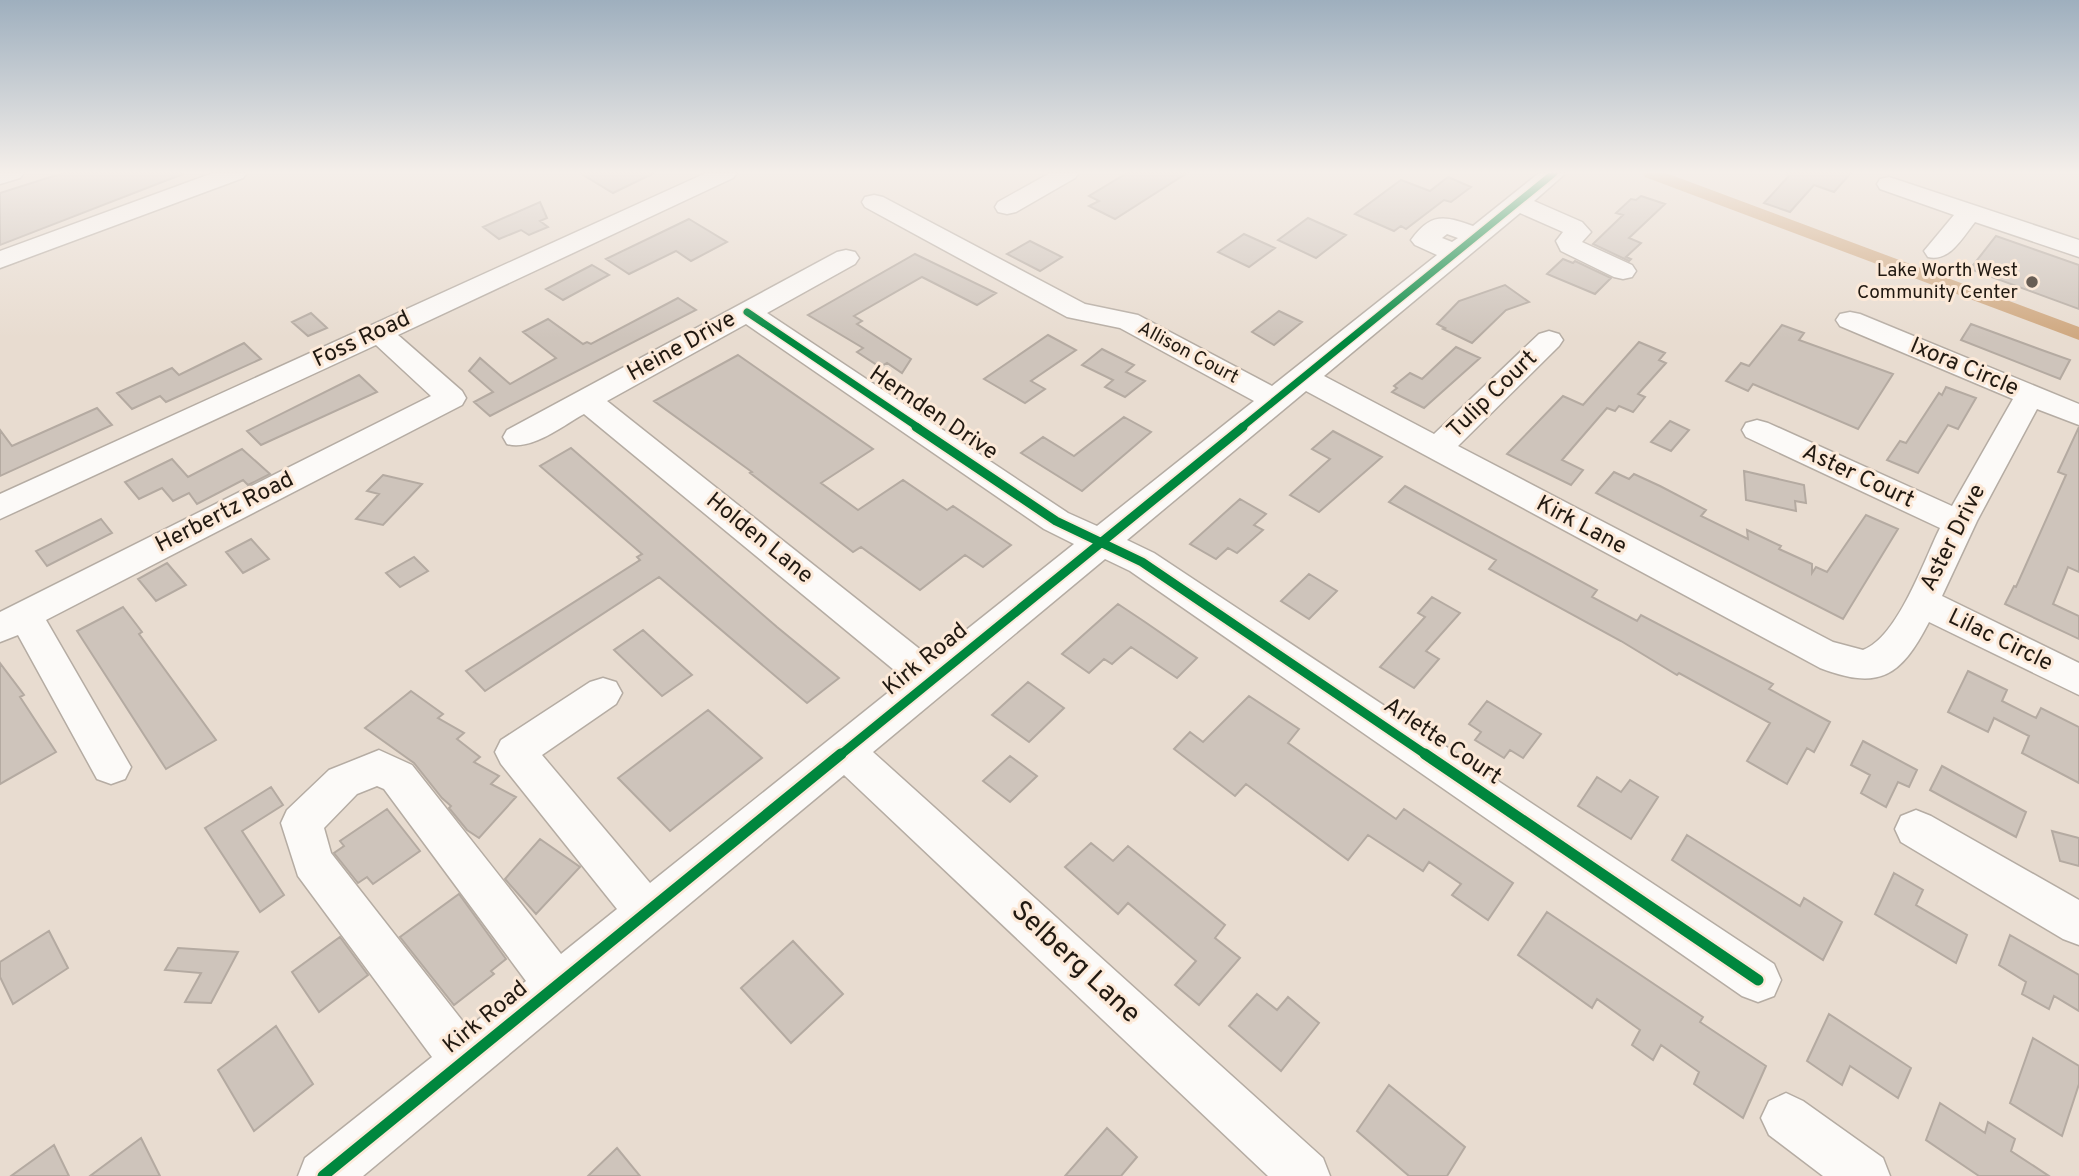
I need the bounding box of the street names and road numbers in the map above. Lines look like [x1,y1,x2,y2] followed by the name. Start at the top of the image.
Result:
[309,305,415,375] street label: Foss Road
[623,305,741,389] street label: Heine Drive
[1133,316,1243,390] street label: Allison Court
[1905,332,2023,404] street label: Ixora Circle
[1442,345,1544,445] street label: Tulip Court
[863,360,1003,468] street label: Hernden Drive
[1797,438,1919,516] street label: Aster Court
[151,466,299,560] street label: Herbertz Road
[1915,480,1993,596] street label: Aster Drive
[699,487,819,591] street label: Holden Lane
[1531,490,1631,562] street label: Kirk Lane
[1943,603,2057,679] street label: Lilac Circle
[878,617,974,703] street label: Kirk Road
[1377,692,1507,792] street label: Arlette Court
[1002,894,1148,1032] street label: Selberg Lane
[438,975,534,1061] street label: Kirk Road

